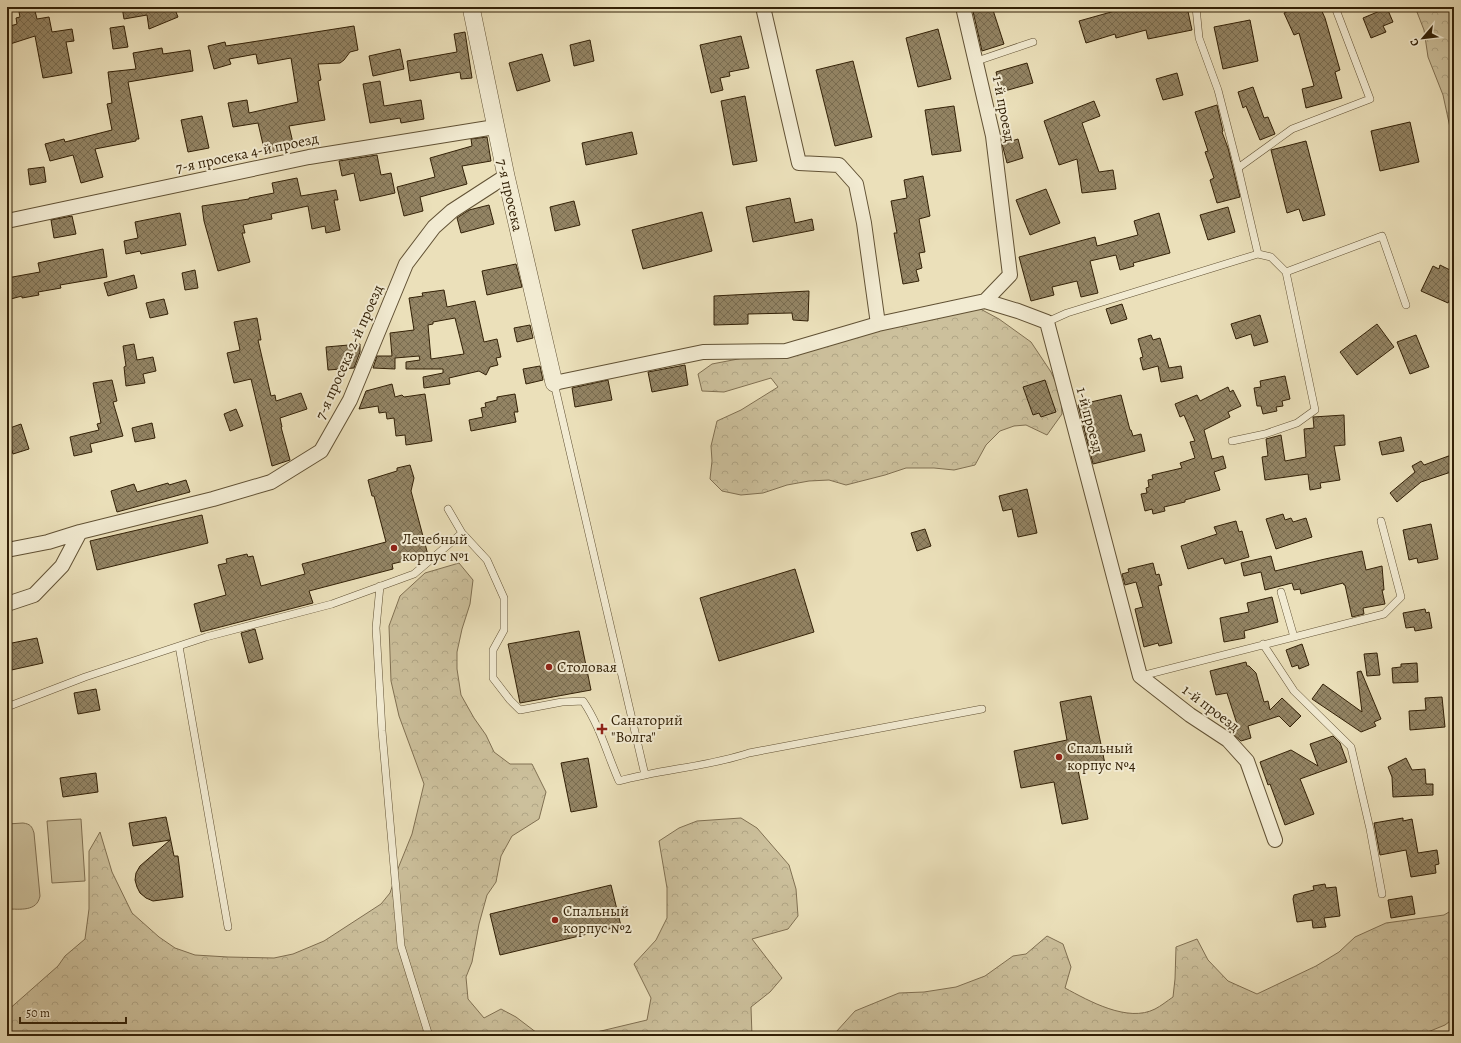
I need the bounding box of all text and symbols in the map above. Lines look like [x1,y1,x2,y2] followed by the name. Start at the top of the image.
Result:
[1403,18,1443,58] north arrow
[1406,36,1423,49] text: С
[988,74,1020,144] street label: 1-й проезд
[174,128,320,178] street label: 7-я просека 4-й проезд
[492,157,528,233] street label: 7-я просека
[310,281,388,423] street label: 7-я просека 2-й проезд
[1072,385,1108,455] street label: 1-й проезд
[402,529,469,566] place label: Лечебный корпус №1
[389,543,399,553] marker: Лечебный корпус №1
[557,657,617,677] place label: Столовая
[544,662,554,672] marker: Столовая
[1178,680,1244,736] street label: 1-й проезд
[611,710,683,747] place label: Санаторий "Волга"
[596,723,608,735] marker: Санаторий "Волга"
[1067,738,1136,775] place label: Спальный корпус №4
[1054,752,1064,762] marker: Спальный корпус №4
[563,901,632,938] place label: Спальный корпус №2
[550,915,560,925] marker: Спальный корпус №2
[20,999,126,1025] scale bar
[26,1005,50,1021] text: 50 m

